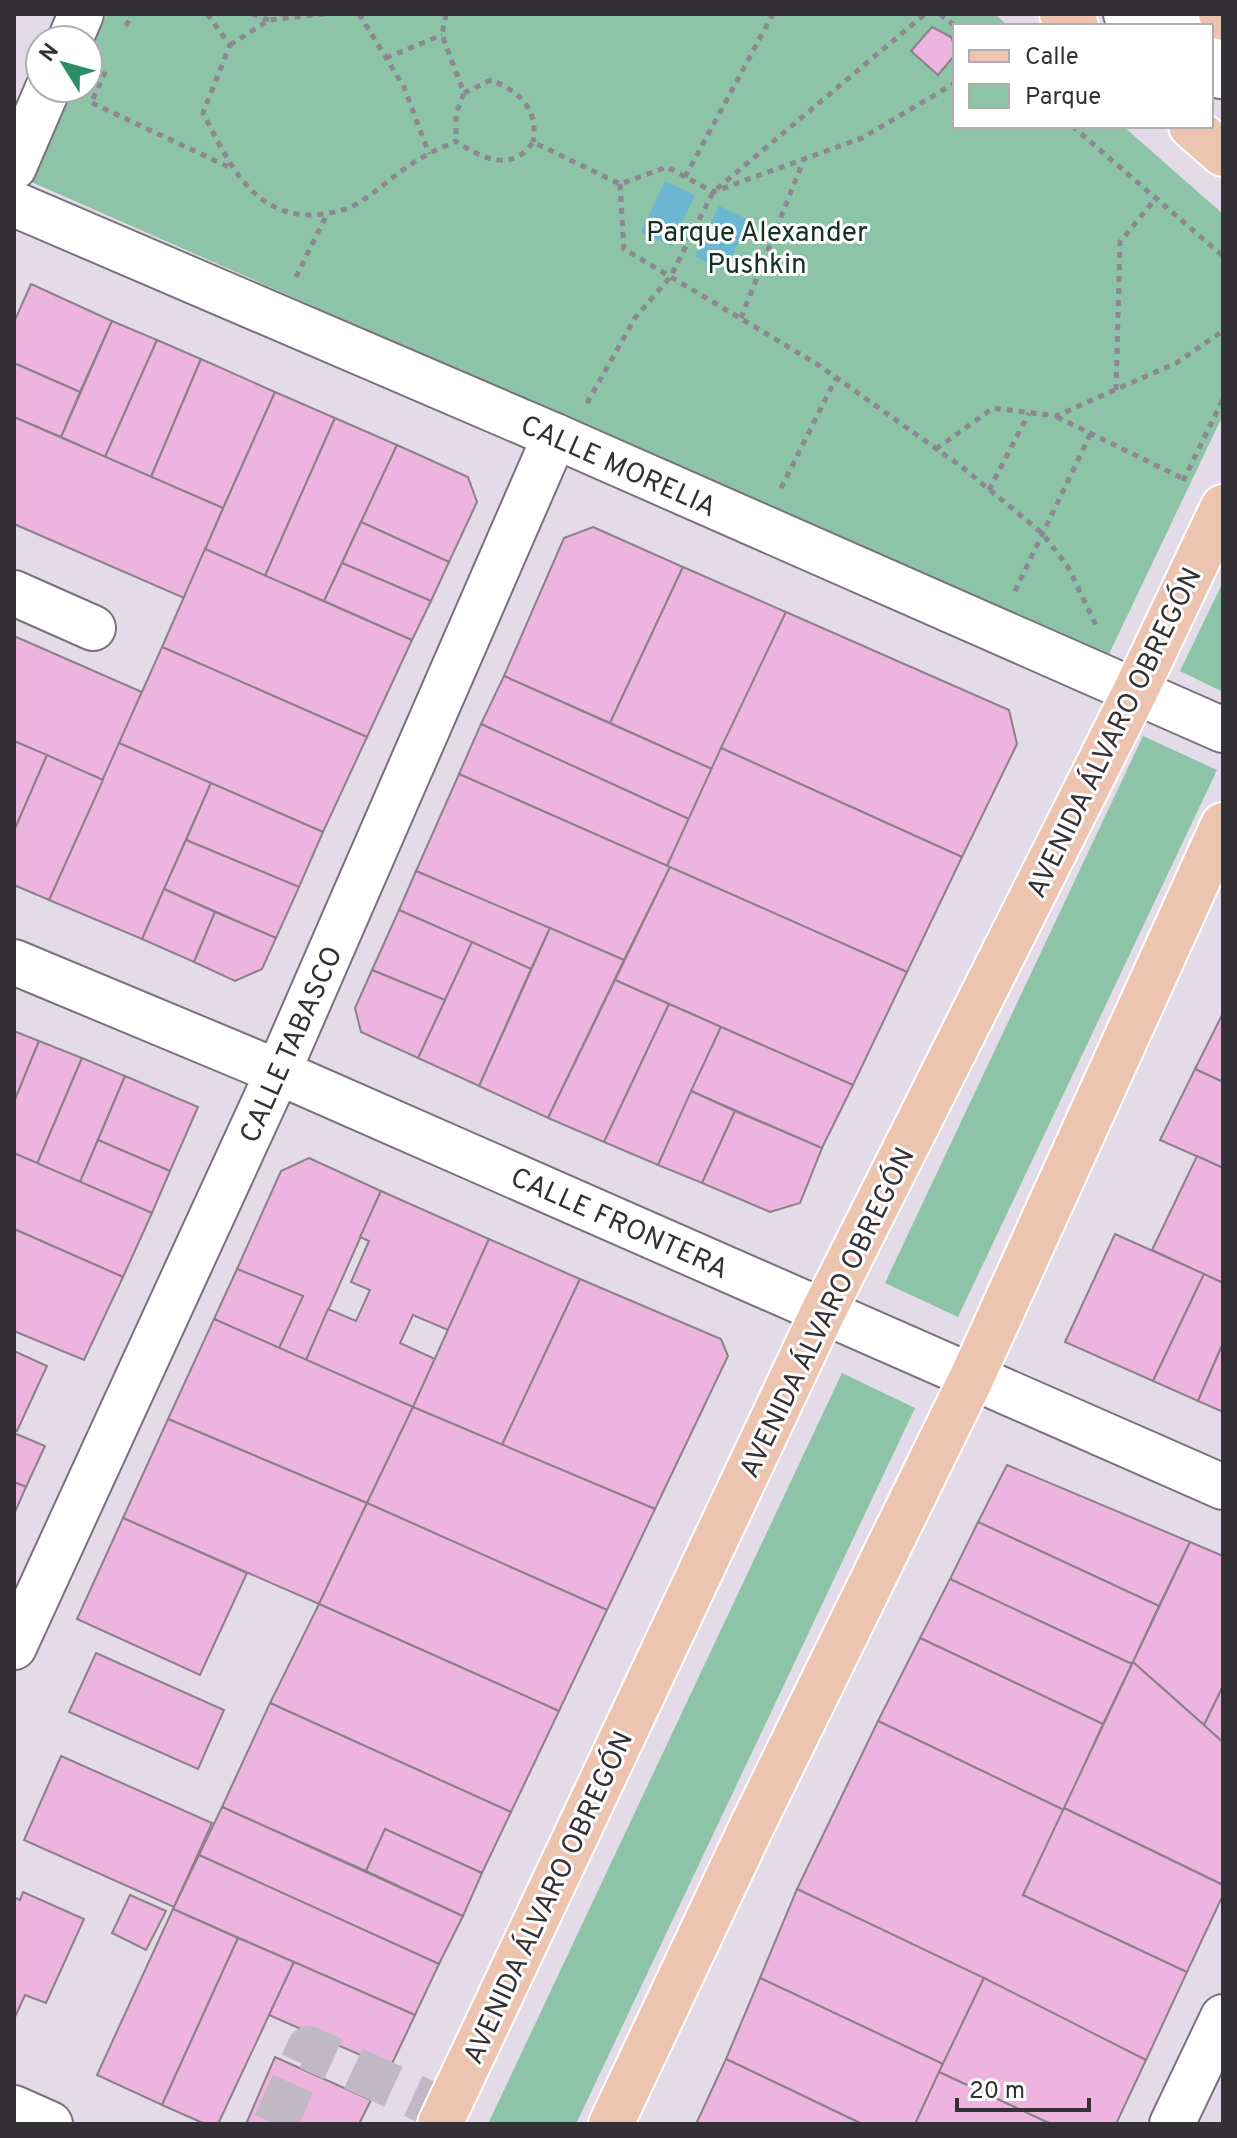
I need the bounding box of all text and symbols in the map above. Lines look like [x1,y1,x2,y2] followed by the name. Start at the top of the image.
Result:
[24,24,104,104] north arrow
[953,24,1213,128] legend
[34,39,66,68] text: N
[1025,43,1079,73] text: Calle
[1025,83,1101,113] text: Parque
[646,216,868,284] park label: Parque Alexander Pushkin
[514,408,721,527] street label: CALLE MORELIA
[1018,561,1212,905] street label: AVENIDA ÁLVARO OBREGÓN
[233,941,352,1149] street label: CALLE TABASCO
[731,1141,925,1485] street label: AVENIDA ÁLVARO OBREGÓN
[504,1161,733,1289] street label: CALLE FRONTERA
[455,1725,643,2071] street label: AVENIDA ÁLVARO OBREGÓN
[957,2062,1089,2112] scale bar
[969,2077,1025,2107] text: 20 m

